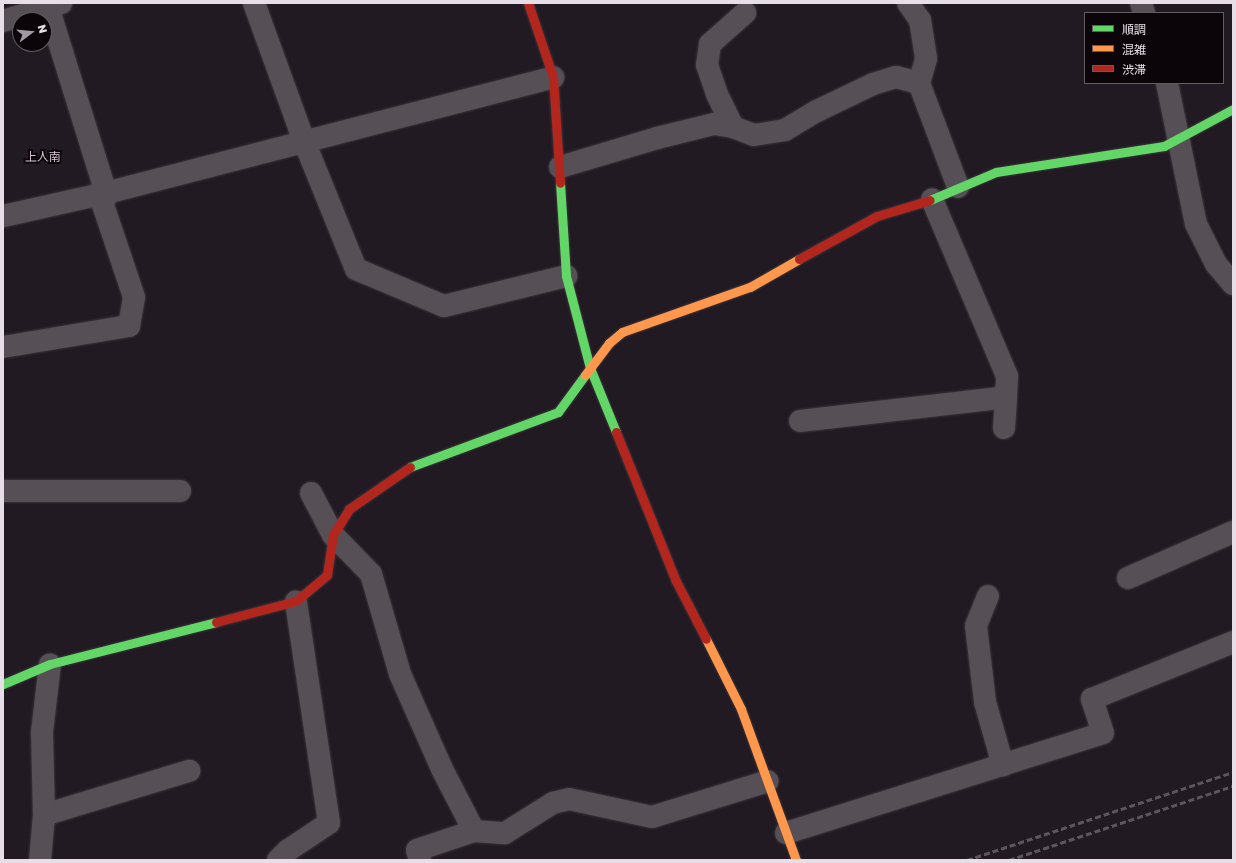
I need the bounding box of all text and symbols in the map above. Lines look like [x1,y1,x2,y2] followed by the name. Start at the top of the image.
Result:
[12,12,52,52] north arrow
[1084,12,1224,84] legend
[1122,22,1146,37] text: 順調
[36,23,50,35] text: N
[1122,42,1146,57] text: 混雑
[1122,62,1146,77] text: 渋滞
[25,150,61,164] district label: 上人南

